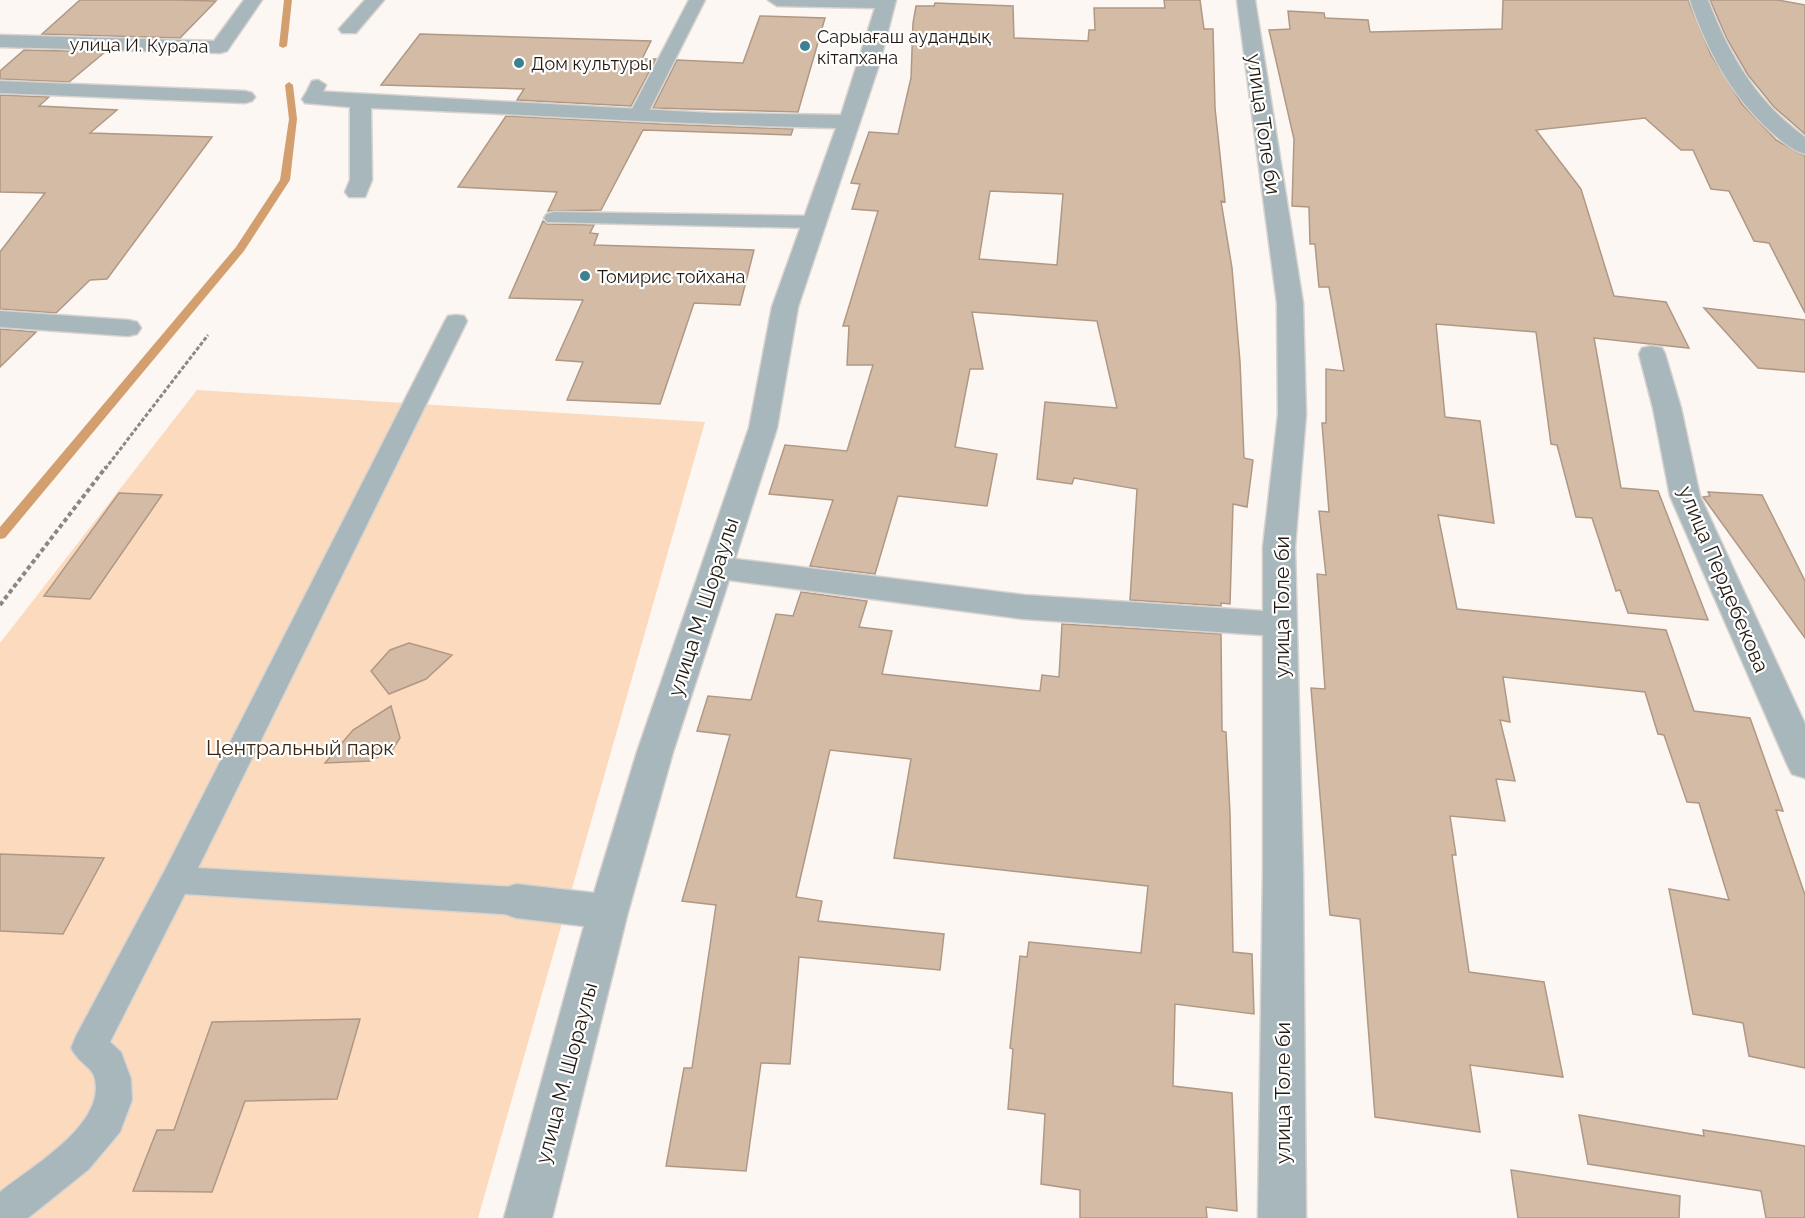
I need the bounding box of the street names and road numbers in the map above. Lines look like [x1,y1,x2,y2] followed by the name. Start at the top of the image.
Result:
[69,33,209,57] street label: улица И. Курала
[1242,52,1286,196] street label: улица Толе би
[1673,482,1775,676] street label: улица Пердебекова
[662,514,744,700] street label: улица М. Шораулы
[1269,536,1294,678] street label: улица Толе би
[530,980,602,1166] street label: улица М. Шораулы
[1270,1022,1295,1164] street label: улица Толе би

